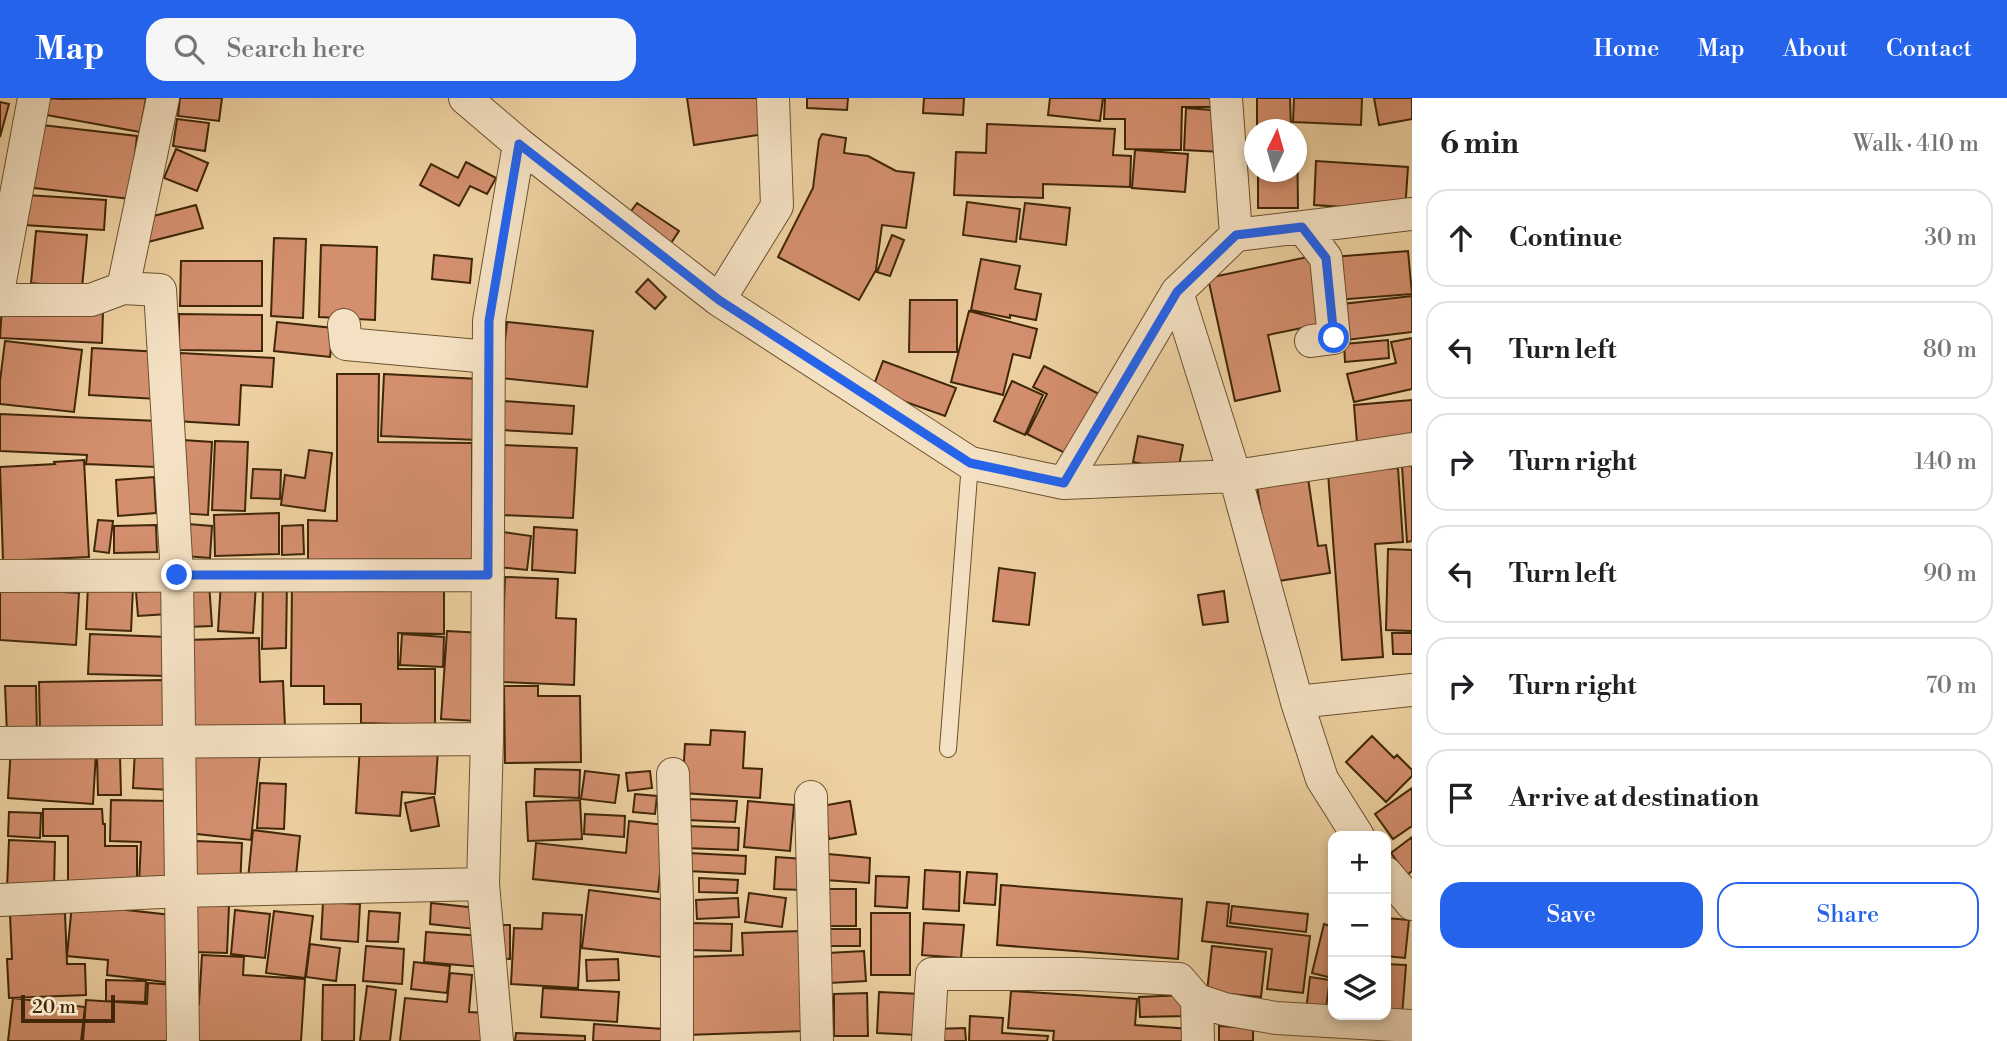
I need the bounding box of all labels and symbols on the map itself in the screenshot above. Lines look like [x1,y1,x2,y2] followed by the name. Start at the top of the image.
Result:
[1244,119,1307,182] north arrow
[1318,322,1349,353] route start
[161,559,192,590] route end
[21,992,116,1024] scale bar

